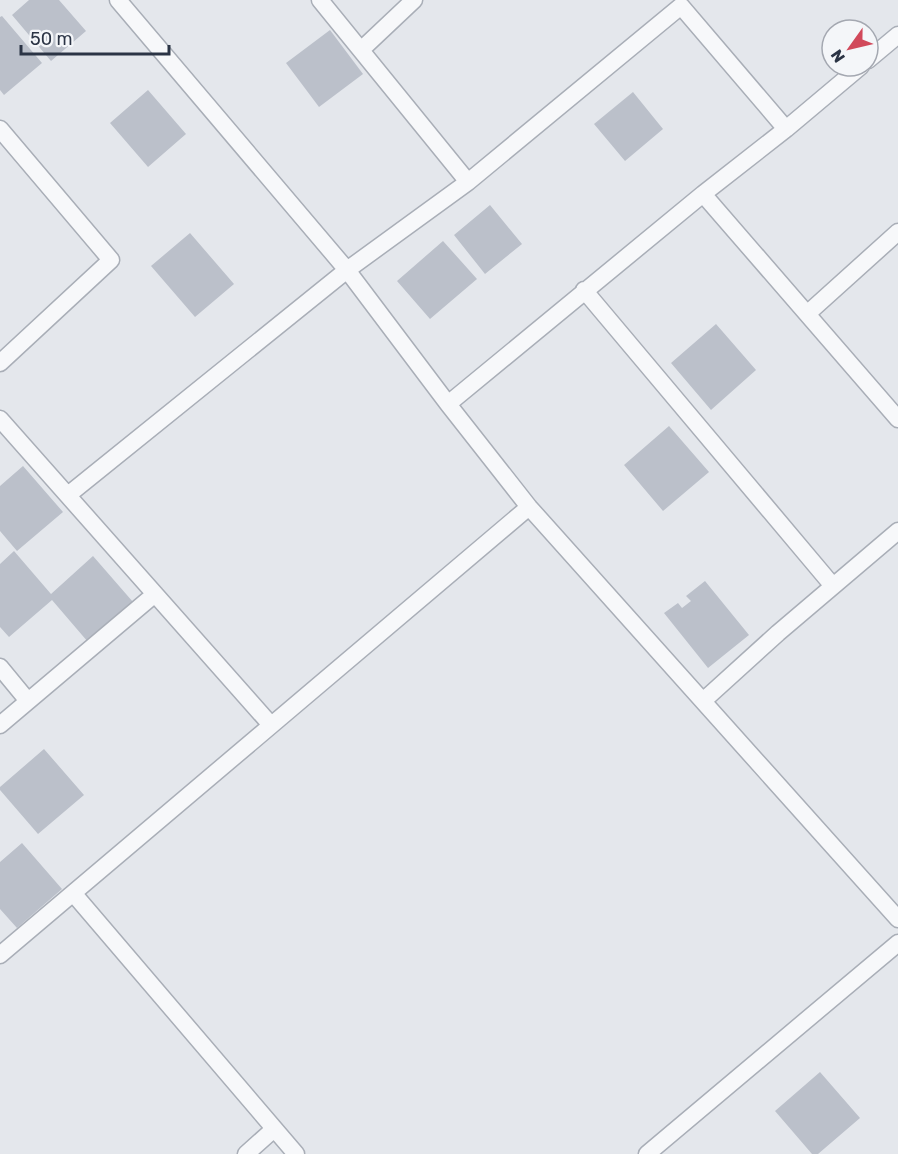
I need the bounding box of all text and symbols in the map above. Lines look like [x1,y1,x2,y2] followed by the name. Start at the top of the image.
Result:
[21,18,170,56] scale bar
[820,18,880,78] north arrow
[30,28,73,50] text: 50 m
[827,46,849,66] text: N

